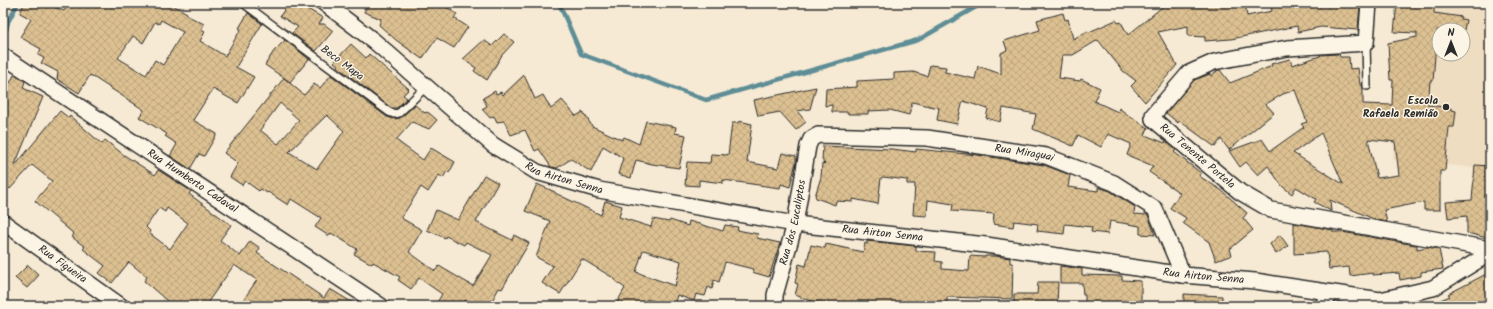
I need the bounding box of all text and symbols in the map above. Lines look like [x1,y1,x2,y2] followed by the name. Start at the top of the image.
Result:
[1431,22,1471,62] north arrow
[1448,24,1455,42] text: N
[316,41,368,85] street label: Beco Mapa
[1363,92,1438,123] place label: Escola Rafaela Remião
[1441,102,1451,112] marker: Escola Rafaela Remião
[1155,119,1239,193] street label: Rua Tenente Portela
[993,139,1057,167] street label: Rua Miraguai
[143,145,242,218] street label: Rua Humberto Cadaval
[521,157,604,200] street label: Rua Airton Senna
[775,178,811,267] street label: Rua dos Eucaliptos
[841,220,924,247] street label: Rua Airton Senna
[34,241,91,288] street label: Rua Figueira
[1162,263,1245,289] street label: Rua Airton Senna

